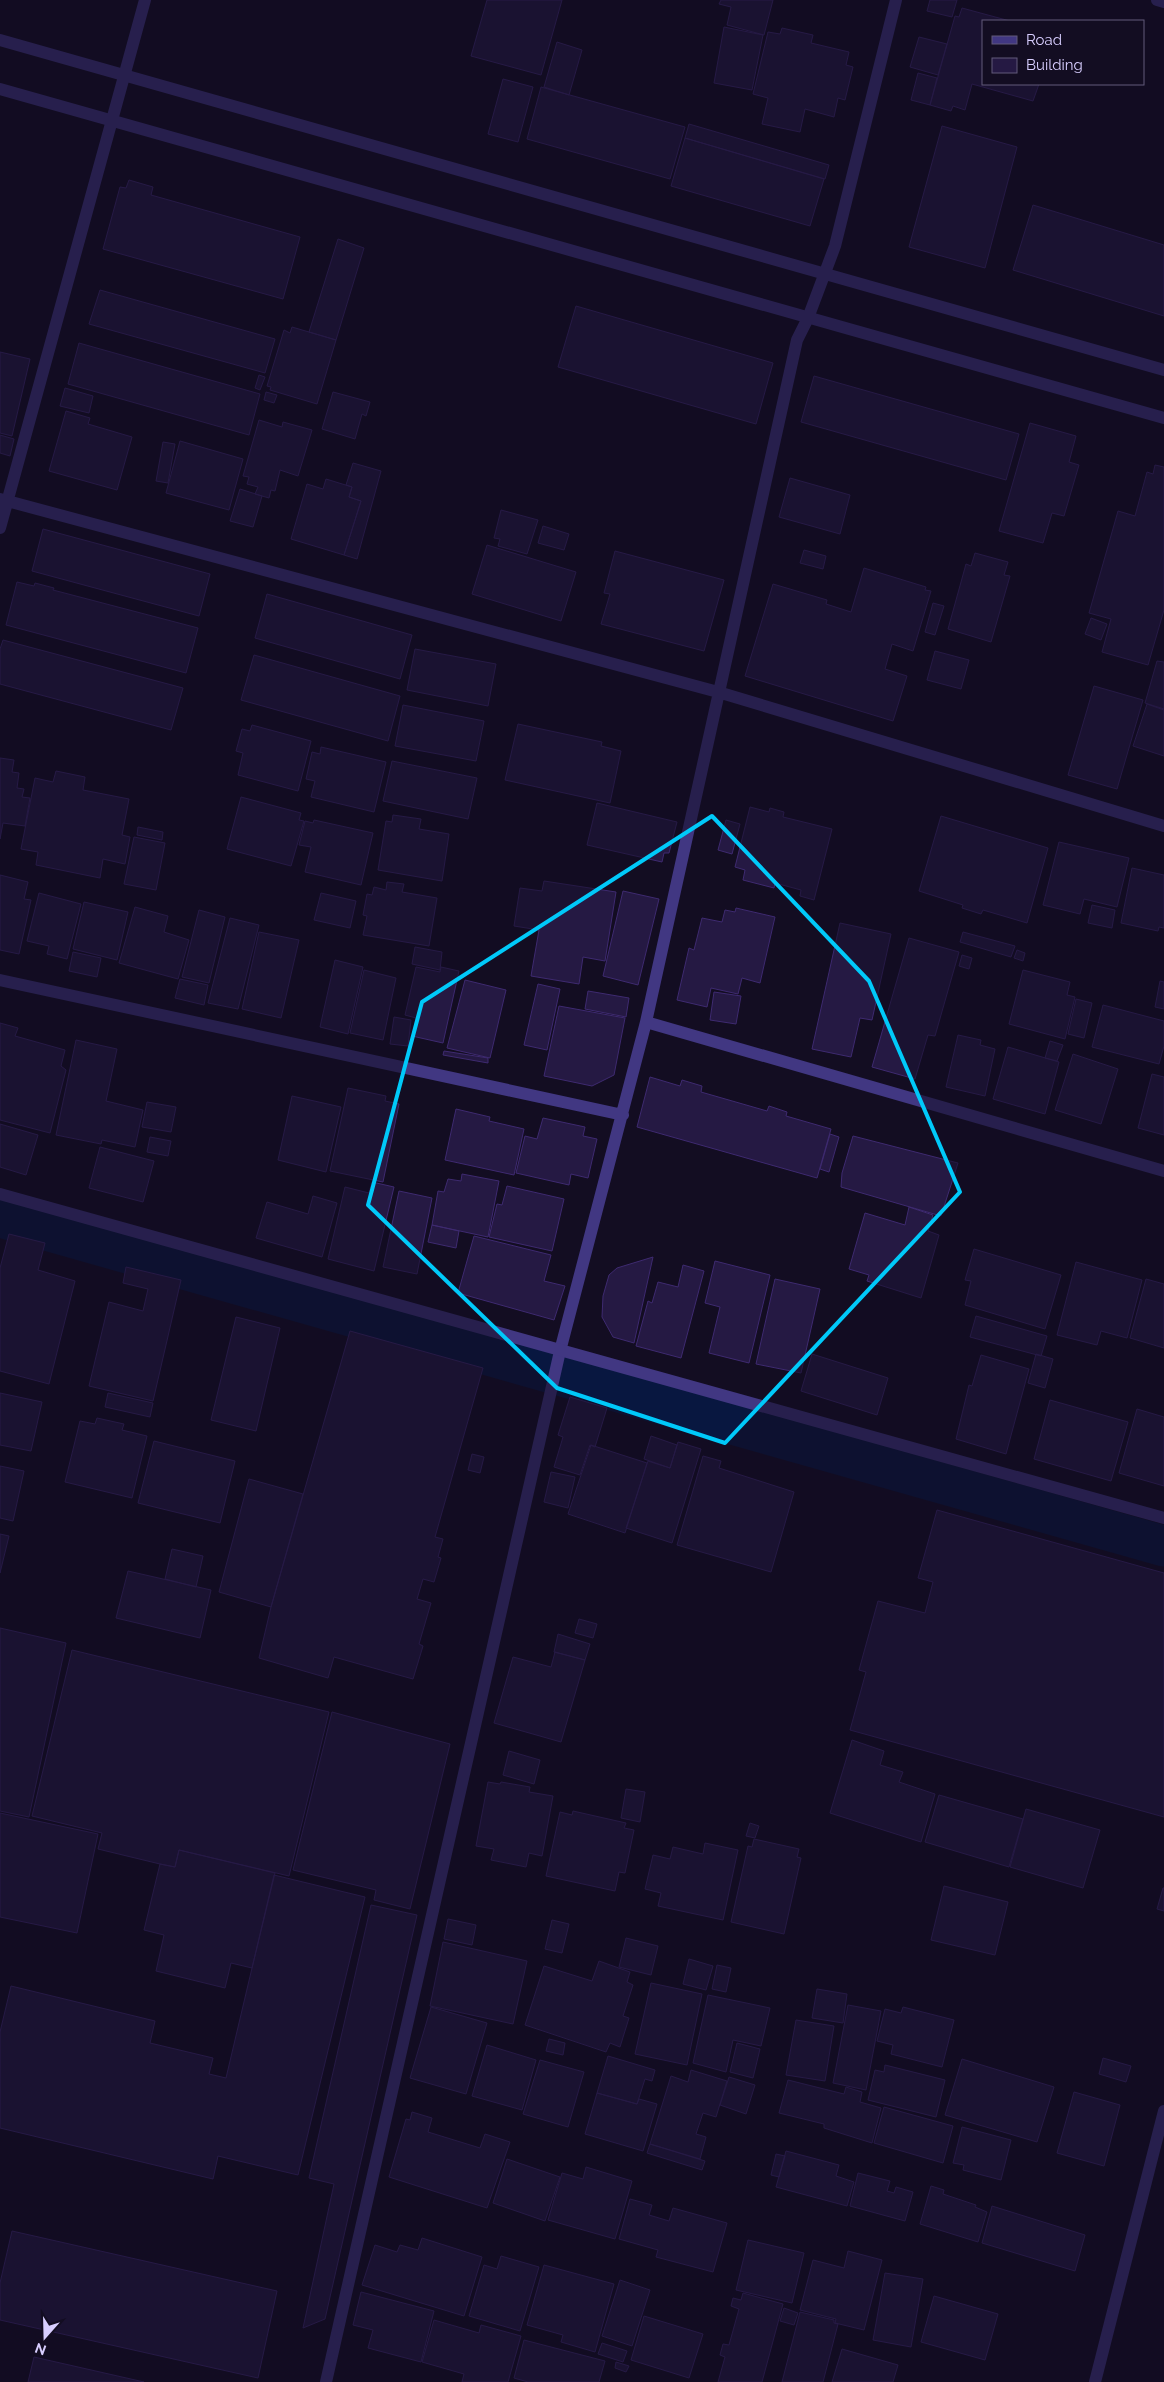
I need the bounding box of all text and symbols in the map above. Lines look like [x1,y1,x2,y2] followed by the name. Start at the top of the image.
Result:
[982,20,1144,85] legend
[1026,31,1062,49] text: Road
[1026,56,1083,74] text: Building
[20,2312,70,2362] north arrow
[33,2340,48,2359] text: N

